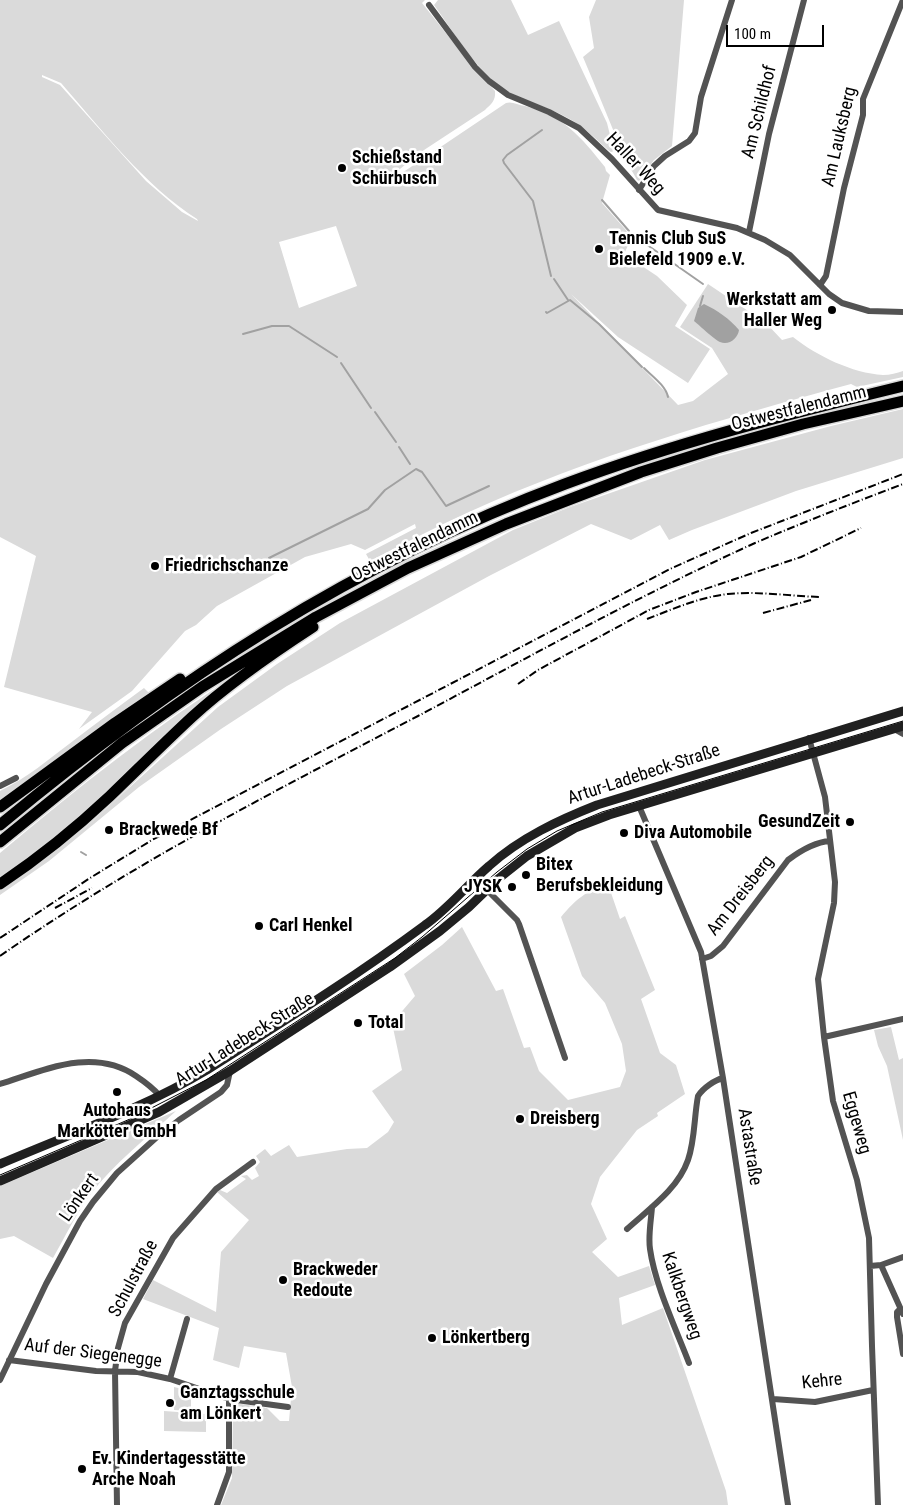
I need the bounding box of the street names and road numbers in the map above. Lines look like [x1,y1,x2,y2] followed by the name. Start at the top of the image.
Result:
[738,63,782,161] street label: Am Schildhof
[818,85,862,189] street label: Am Lauksberg
[601,129,669,199] street label: Haller Weg
[729,382,869,436] street label: Ostwestfalendamm
[348,507,482,587] street label: Ostwestfalendamm
[565,740,723,810] street label: Artur-Ladebeck-Straße
[703,852,779,940] street label: Am Dreisberg
[172,989,318,1091] street label: Artur-Ladebeck-Straße
[837,1089,875,1157] street label: Eggeweg
[732,1107,766,1187] street label: Astastraße
[56,1170,104,1226] street label: Lönkert
[105,1237,163,1321] street label: Schulstraße
[656,1249,706,1343] street label: Kalkbergweg
[23,1335,163,1373] street label: Auf der Siegenegge
[801,1369,843,1395] street label: Kehre

